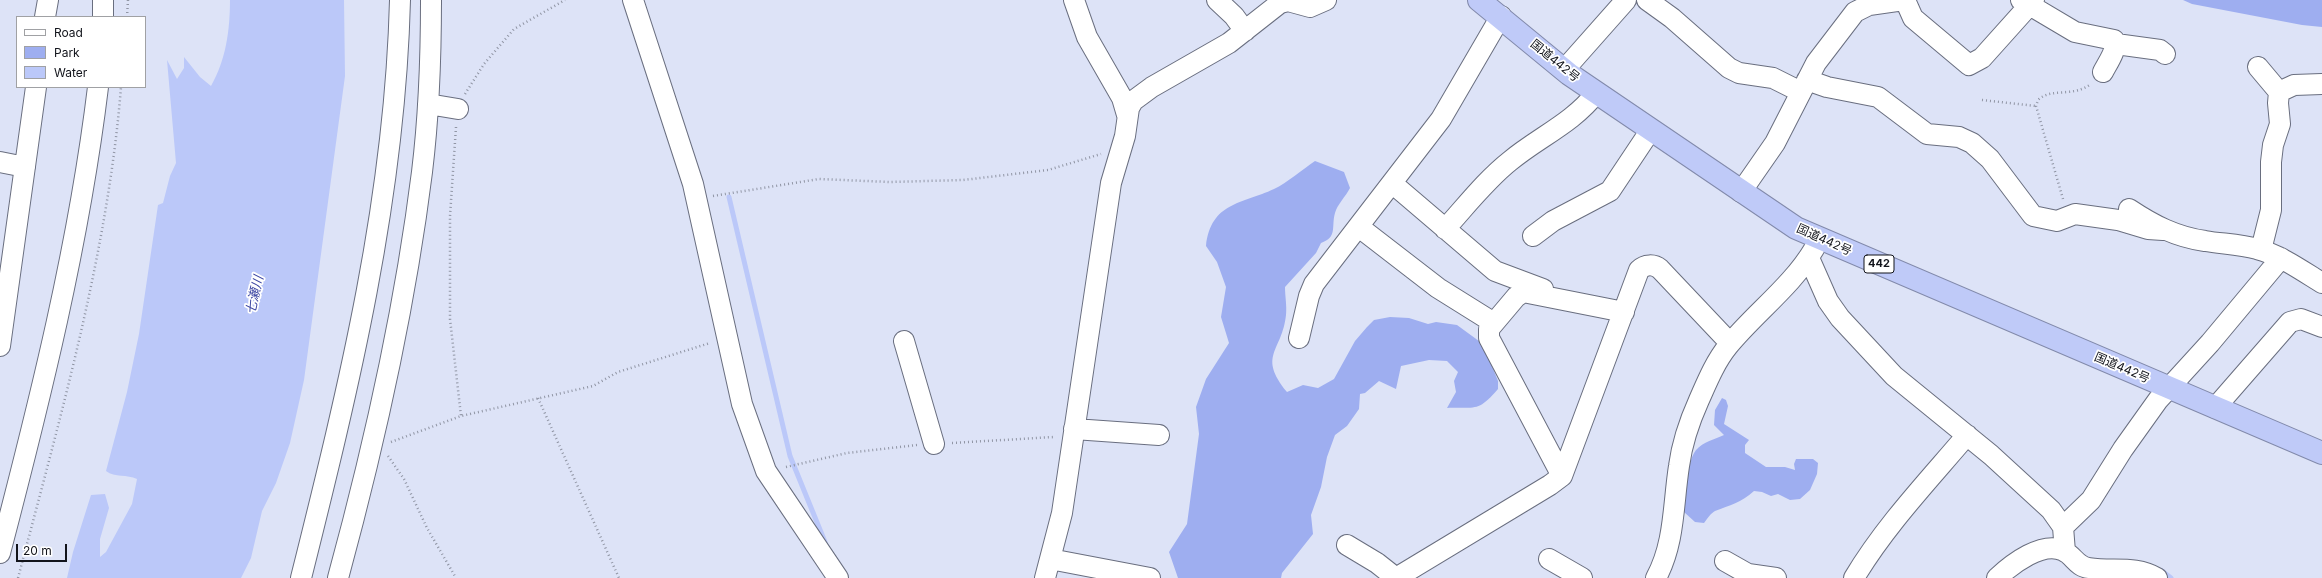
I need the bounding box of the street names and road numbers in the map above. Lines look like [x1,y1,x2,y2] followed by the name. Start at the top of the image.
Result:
[1528,37,1582,85] street label: 国道442号
[1794,221,1854,259] street label: 国道442号
[1864,255,1894,273] road number: 442
[2092,350,2152,386] street label: 国道442号

